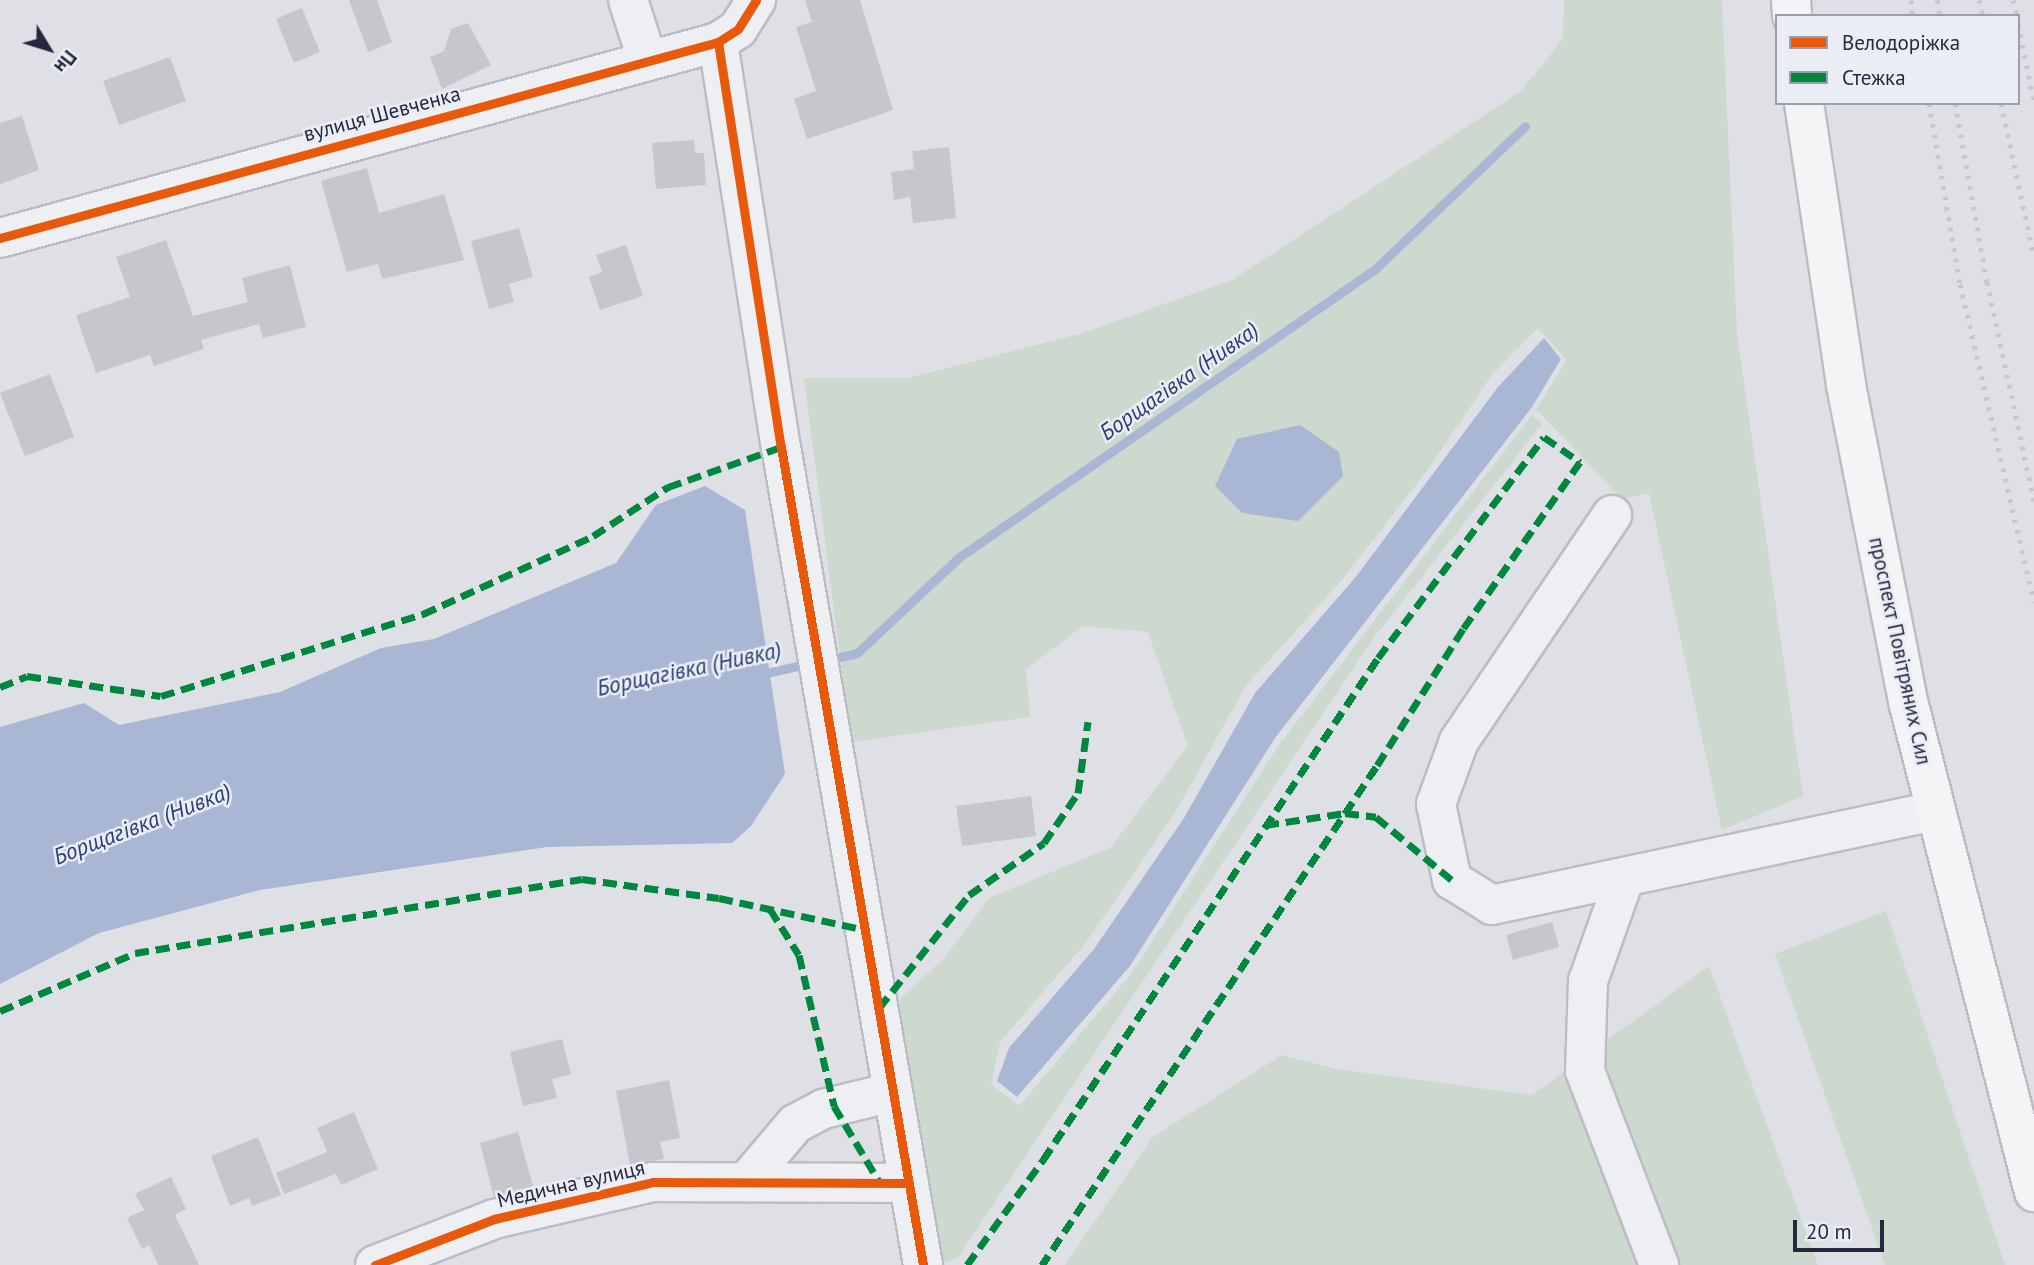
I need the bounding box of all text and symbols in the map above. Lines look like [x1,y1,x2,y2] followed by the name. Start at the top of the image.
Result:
[14,14,84,84] north arrow
[1775,14,2020,105] legend
[1842,29,1960,56] text: Велодоріжка
[49,46,82,78] text: Пн
[1842,64,1906,91] text: Стежка
[301,81,463,147] street label: вулиця Шевченка
[1094,316,1264,446] water label: Борщагівка (Нивка)
[1863,534,1937,768] street label: проспект Повітряних Сил
[594,636,784,702] water label: Борщагівка (Нивка)
[49,777,235,871] water label: Борщагівка (Нивка)
[495,1155,647,1213] street label: Медична вулиця
[1796,1206,1887,1250] scale bar
[1806,1218,1852,1245] text: 20 m

